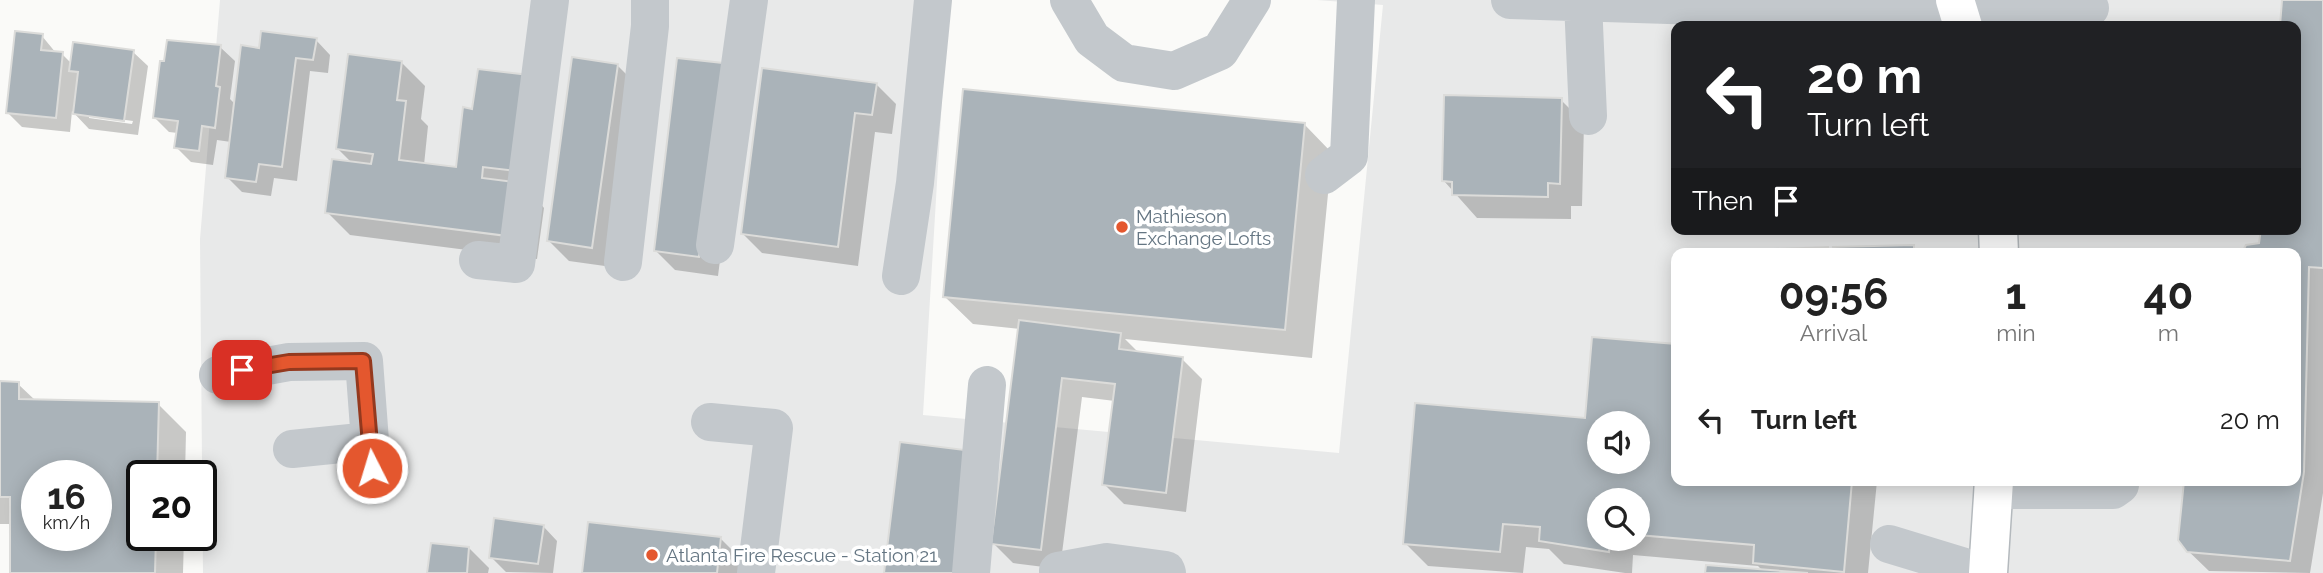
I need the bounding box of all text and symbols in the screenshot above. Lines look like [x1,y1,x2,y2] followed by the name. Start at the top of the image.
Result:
[1807,47,1922,104] text: 20 m
[1692,49,1783,140] icon: left
[1807,106,1929,143] text: Turn left
[1767,182,1805,220] icon: arrive
[1692,186,1753,216] text: Then
[1136,205,1271,249] place label: Mathieson Exchange Lofts
[1114,219,1130,235] marker: Mathieson Exchange Lofts
[1779,270,1888,319] text: 09:56
[2006,270,2026,319] text: 1
[2143,270,2193,319] text: 40
[1800,319,1867,346] text: Arrival
[1996,319,2036,346] text: min
[2158,319,2179,346] text: m
[212,340,272,400] pin
[223,351,261,389] icon: arrive
[1692,401,1730,439] icon: left
[1751,405,1857,435] text: Turn left
[2220,405,2280,435] text: 20 m
[1587,411,1650,551] map controls
[1587,411,1650,474] button: sound
[335,431,409,505] position arrow
[126,460,217,551] speed limit sign: 20
[47,476,86,517] text: 16
[1587,488,1650,551] button: search
[43,512,90,533] text: km/h
[666,544,937,566] place label: Atlanta Fire Rescue - Station 21
[644,547,660,563] marker: Atlanta Fire Rescue - Station 21

